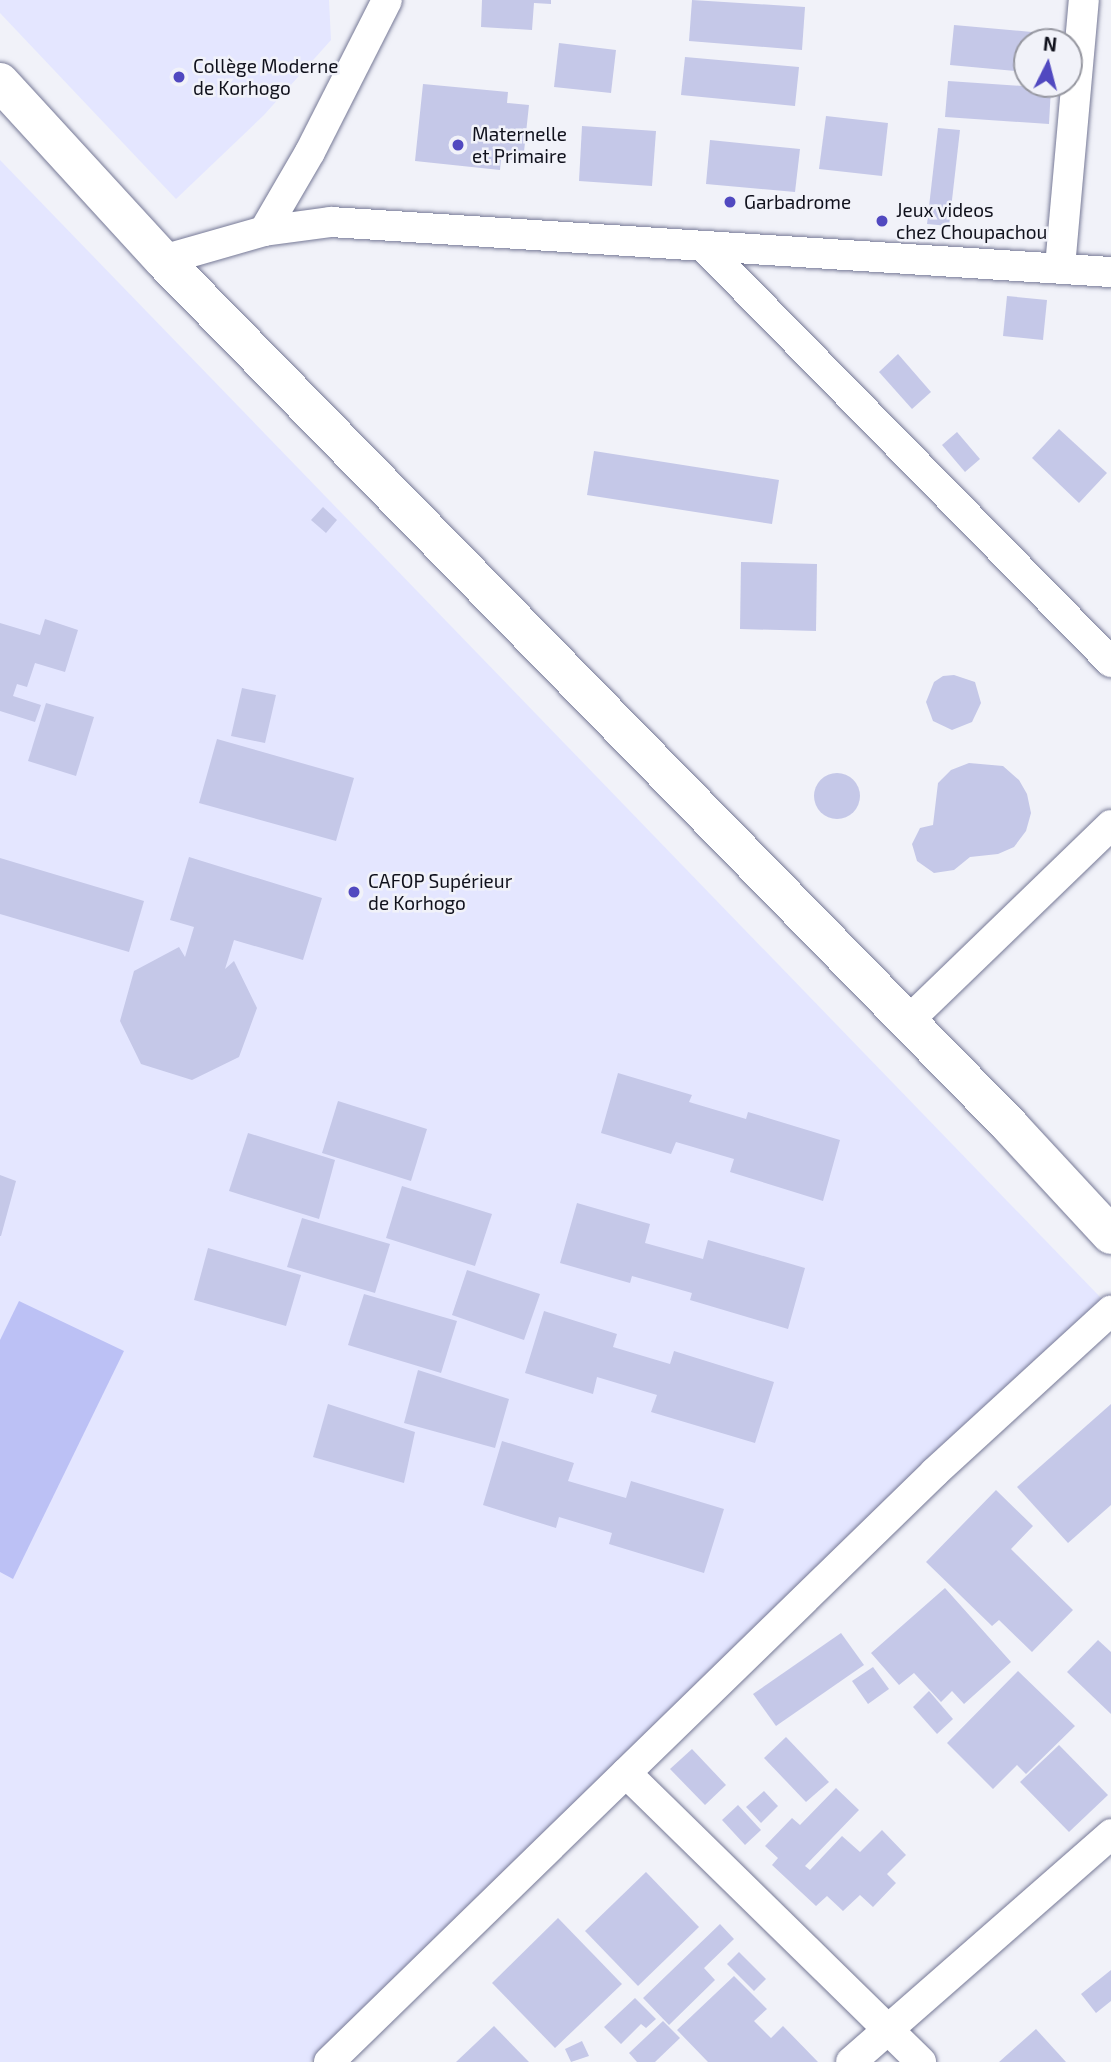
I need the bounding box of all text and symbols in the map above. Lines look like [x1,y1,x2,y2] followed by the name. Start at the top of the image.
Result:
[1013,28,1083,98] north arrow
[1042,31,1058,56] text: N
[193,55,338,99] place label: Collège Moderne de Korhogo
[171,69,187,85] marker: Collège Moderne de Korhogo
[472,123,567,167] place label: Maternelle et Primaire
[450,137,466,153] marker: Maternelle et Primaire
[744,191,851,213] place label: Garbadrome
[722,194,738,210] marker: Garbadrome
[896,199,1047,243] place label: Jeux videos chez Choupachou
[874,213,890,229] marker: Jeux videos chez Choupachou
[368,870,513,914] place label: CAFOP Supérieur de Korhogo
[346,884,362,900] marker: CAFOP Supérieur de Korhogo

